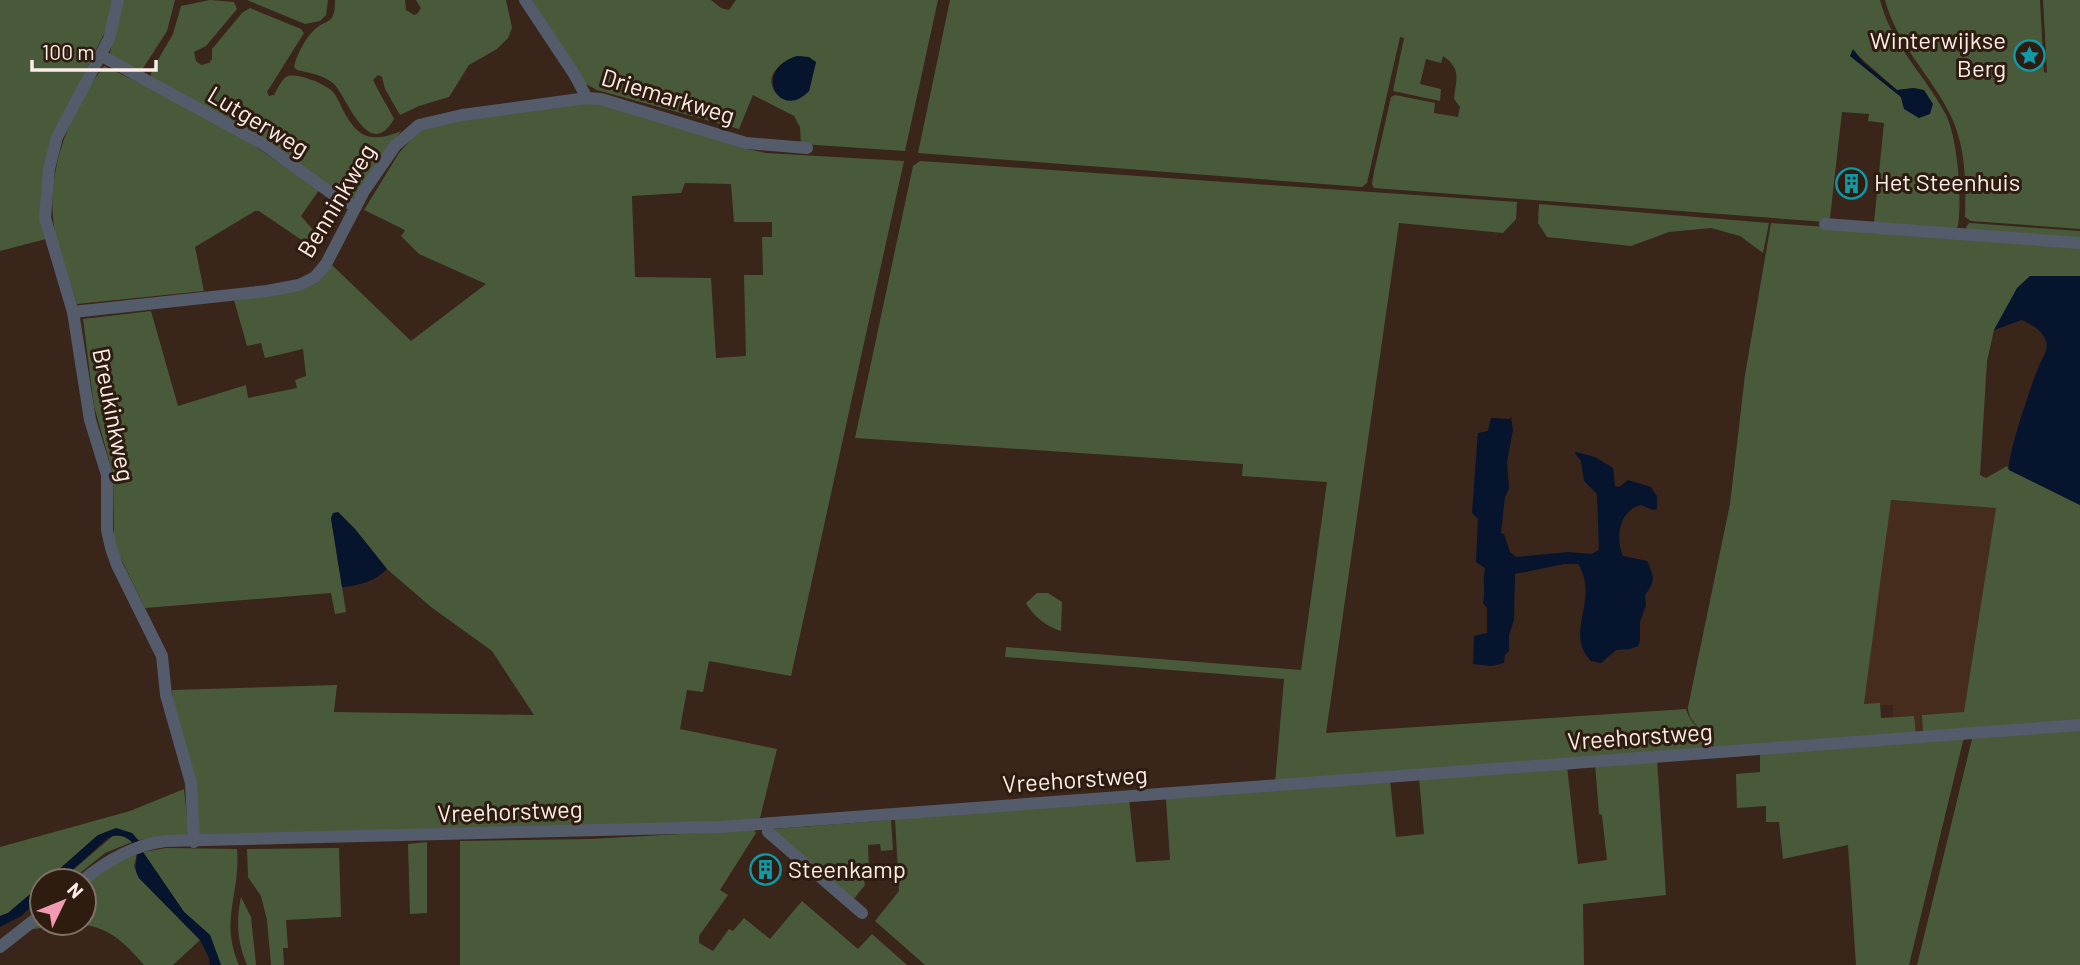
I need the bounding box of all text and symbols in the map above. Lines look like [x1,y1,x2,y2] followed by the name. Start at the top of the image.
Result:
[1870,25,2006,82] place label: Winterwijkse Berg
[32,28,156,72] scale bar
[2012,38,2046,72] place icon: Winterwijkse Berg
[42,39,95,64] text: 100 m
[598,62,739,130] street label: Driemarkweg
[203,79,315,162] street label: Lutgerweg
[291,138,381,262] street label: Benninkweg
[1834,166,1868,200] building icon: Het Steenhuis
[1874,167,2020,196] place label: Het Steenhuis
[87,346,142,484] street label: Breukinkweg
[1566,716,1713,755] street label: Vreehorstweg
[1001,759,1148,798] street label: Vreehorstweg
[437,793,583,828] street label: Vreehorstweg
[748,853,782,887] building icon: Steenkamp
[788,854,906,883] place label: Steenkamp
[28,867,98,937] north arrow
[63,878,89,903] text: N

